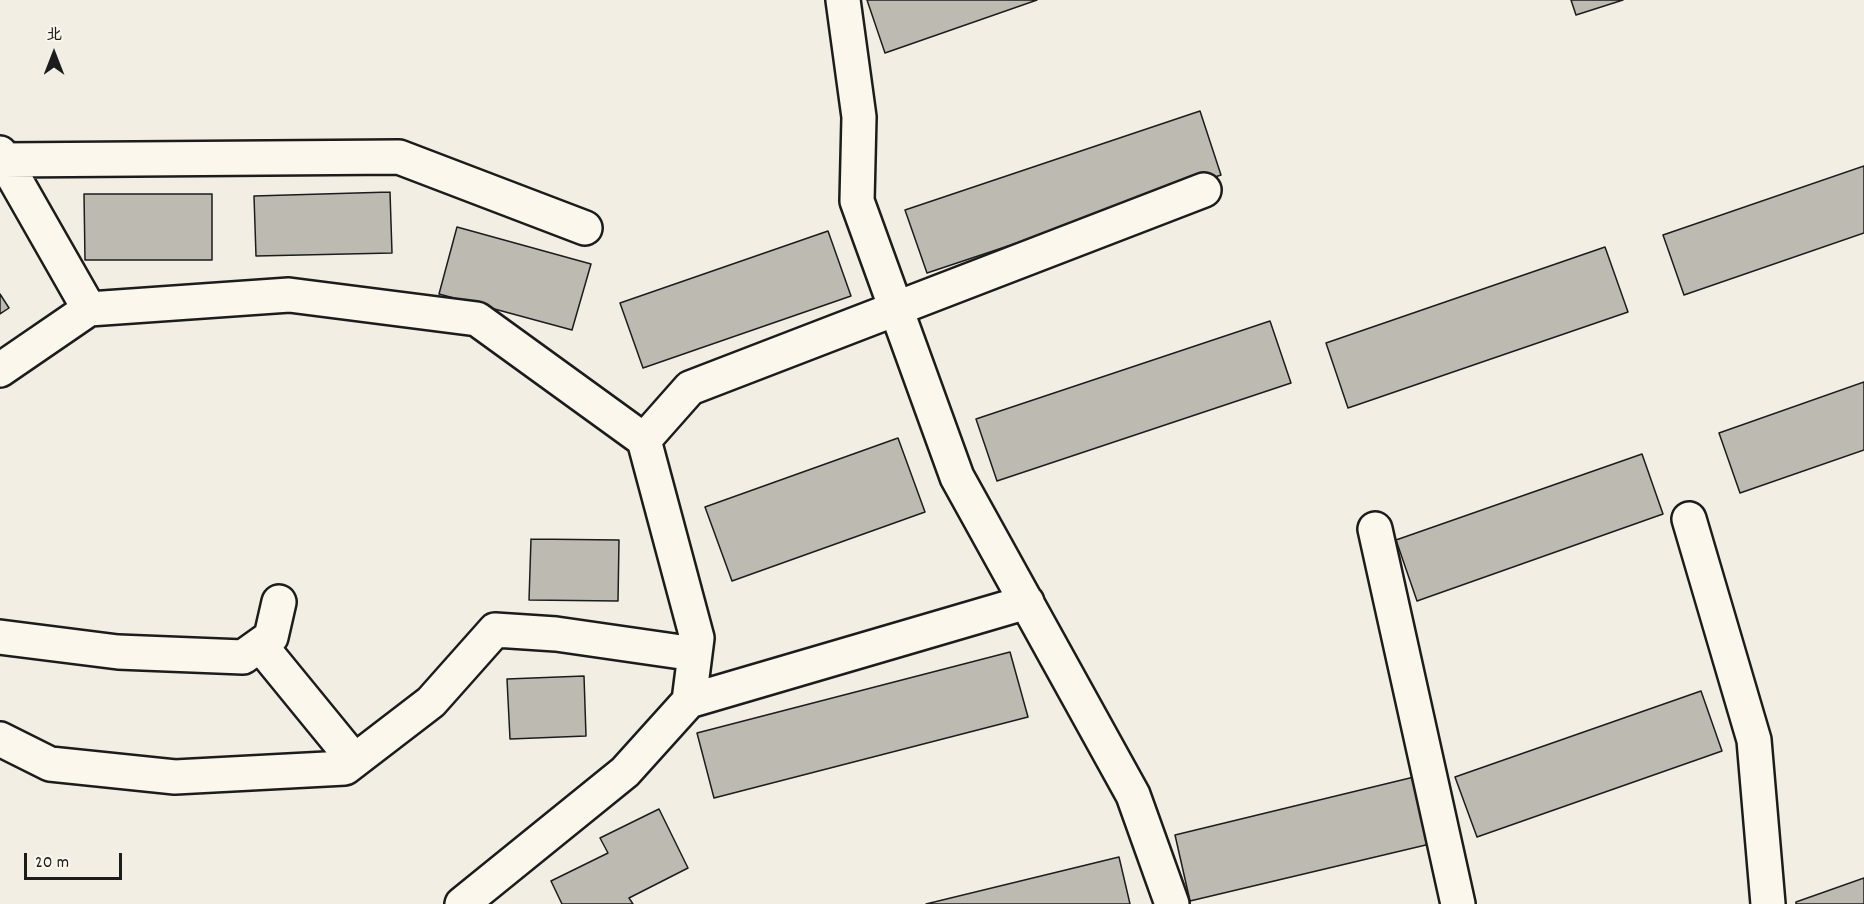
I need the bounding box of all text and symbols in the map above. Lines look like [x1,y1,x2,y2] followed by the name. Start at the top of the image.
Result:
[24,24,84,84] north arrow
[46,24,62,47] text: 北
[27,841,124,879] scale bar
[35,851,69,876] text: 20 m

